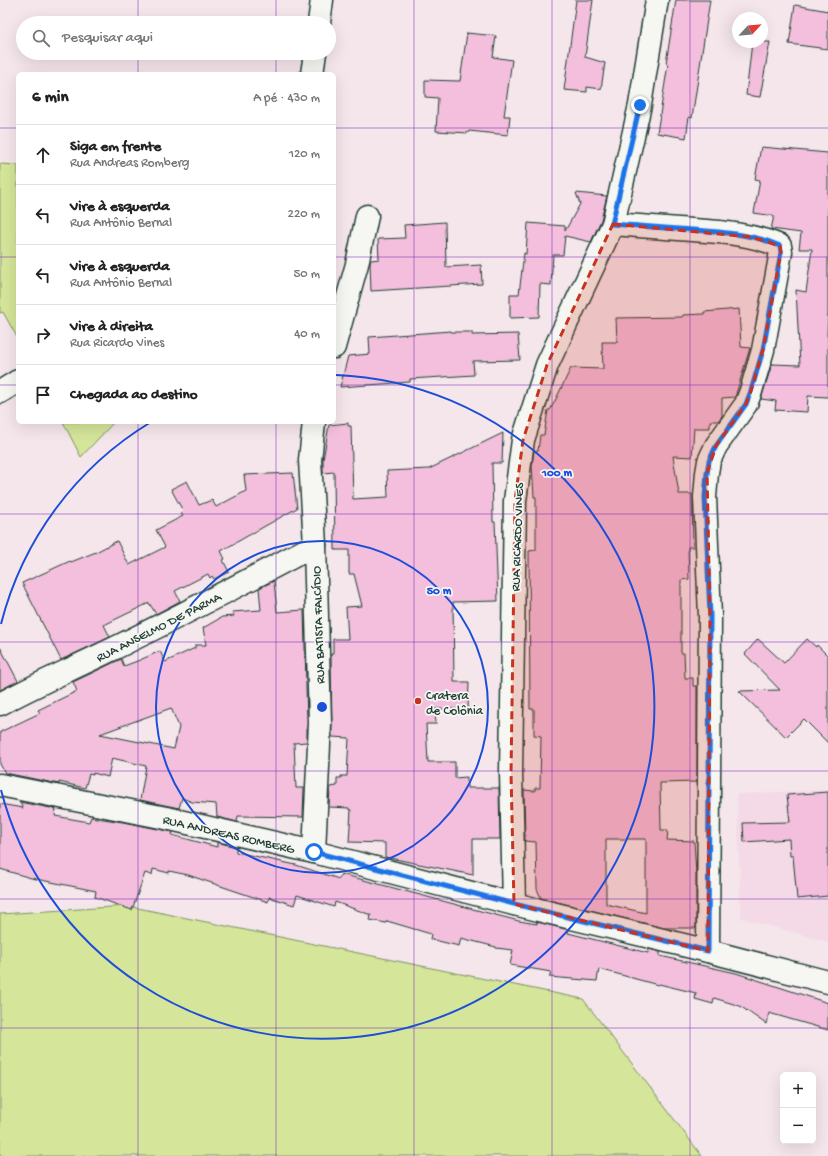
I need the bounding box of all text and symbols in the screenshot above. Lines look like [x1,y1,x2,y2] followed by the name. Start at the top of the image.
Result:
[732,12,768,48] north arrow
[16,16,336,60] search box
[30,27,52,49] icon: search
[62,29,153,47] text: Pesquisar aqui
[32,88,68,108] text: 6 min
[253,91,320,106] text: A pé · 430 m
[631,96,649,114] route end
[70,138,161,156] text: Siga em frente
[32,144,54,166] icon: ahead
[289,147,320,162] text: 120 m
[70,156,189,171] text: Rua Andreas Romberg
[70,198,170,216] text: Vire à esquerda
[32,204,54,226] icon: left
[288,207,320,222] text: 220 m
[70,216,172,231] text: Rua Antônio Bernal
[70,258,170,276] text: Vire à esquerda
[32,264,54,286] icon: left
[293,267,320,282] text: 50 m
[70,276,172,291] text: Rua Antônio Bernal
[70,318,153,336] text: Vire à direita
[32,324,54,346] icon: right
[294,327,320,342] text: 40 m
[70,336,164,351] text: Rua Ricardo Vines
[32,384,54,406] icon: arrive
[70,386,197,404] text: Chegada ao destino
[541,467,572,481] text: 100 m
[509,481,528,592] street label: RUA RICARDO VINES
[309,566,329,684] street label: RUA BATISTA FALCÍDIO
[427,585,452,599] text: 50 m
[94,590,225,666] street label: RUA ANSELMO DE PARMA
[426,689,484,719] place label: Cratera de Colônia
[413,696,423,706] marker: Cratera de Colônia
[315,700,329,714] centre of rings
[161,813,297,858] street label: RUA ANDREAS ROMBERG
[305,843,323,861] route start
[780,1072,816,1144] map controls
[780,1072,816,1108] button: +
[780,1108,816,1144] button: −

